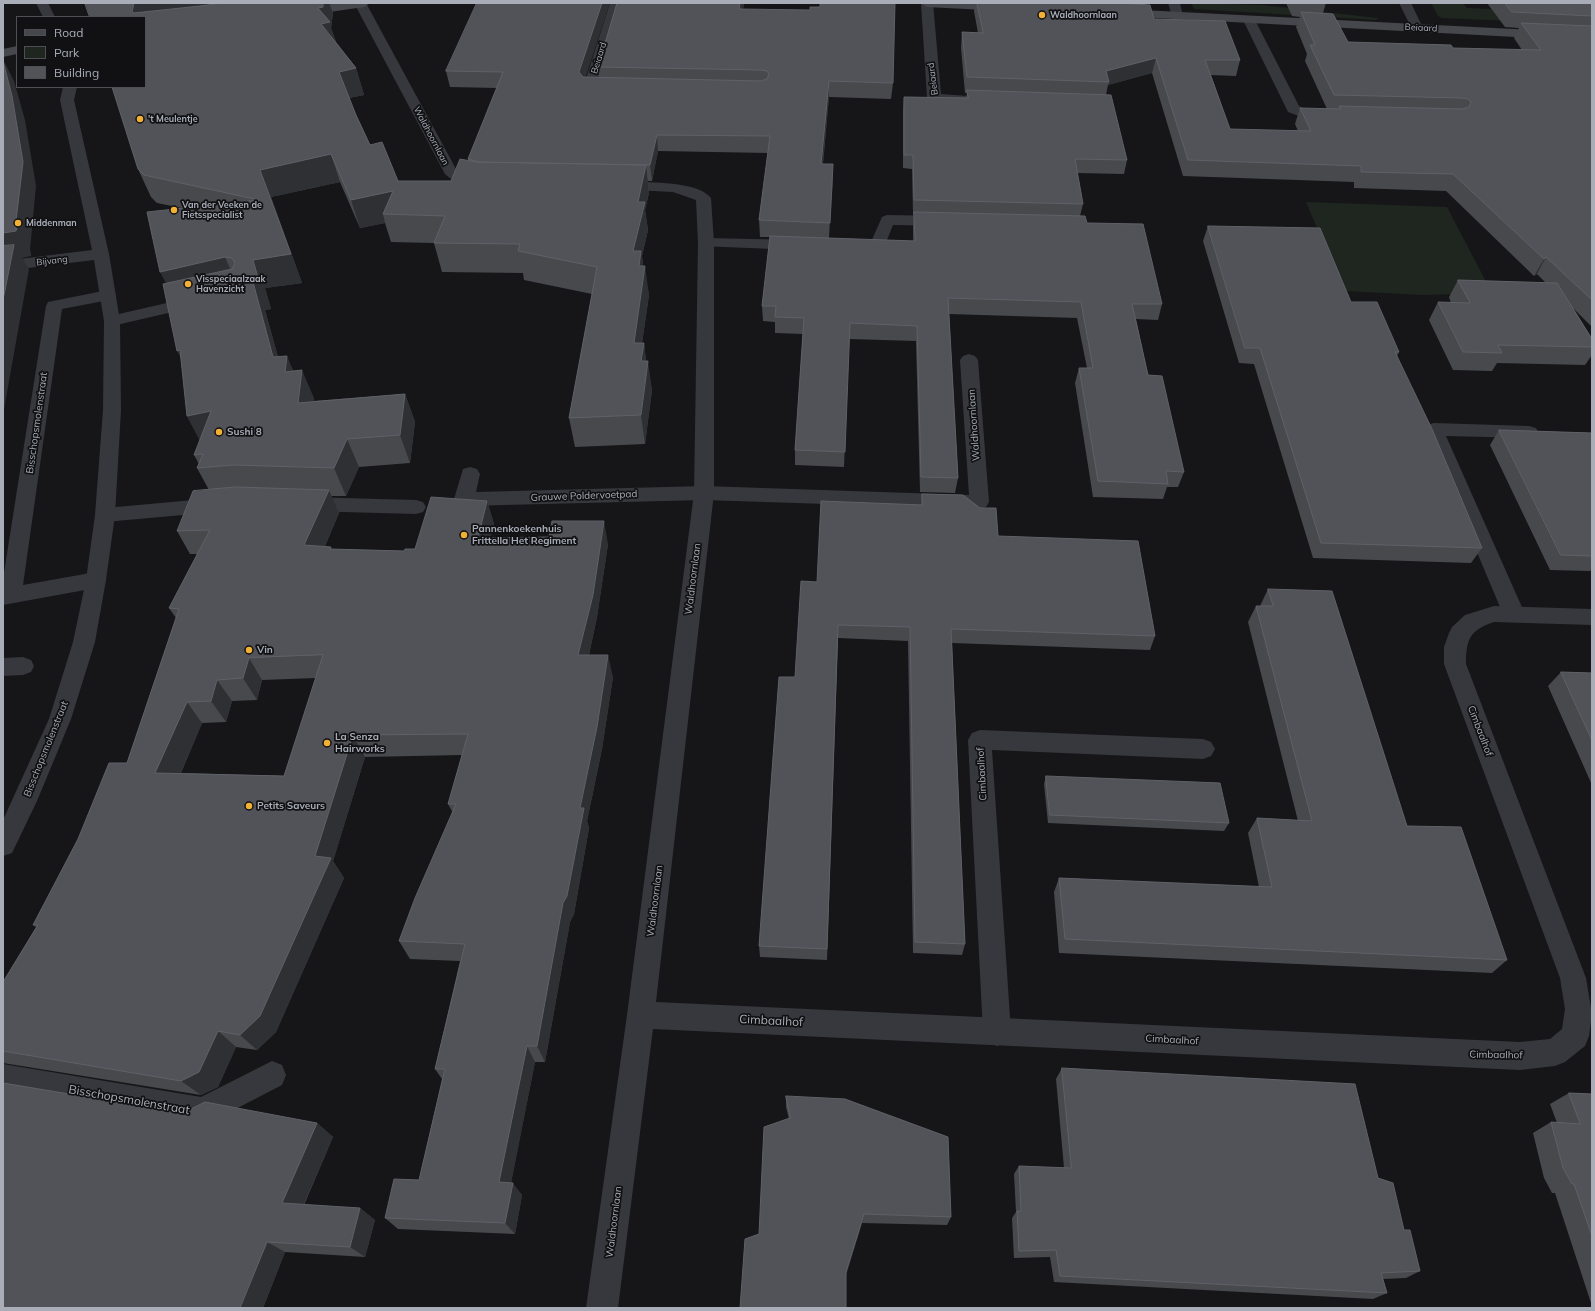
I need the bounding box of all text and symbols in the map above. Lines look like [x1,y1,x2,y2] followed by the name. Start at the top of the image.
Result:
[1037,10,1047,20] marker: Waldhoornlaan
[1050,10,1117,20] place label: Waldhoornlaan
[16,16,146,88] legend
[1404,22,1438,34] street label: Beiaard
[54,25,83,40] text: Road
[589,41,609,75] street label: Beiaard
[54,45,79,60] text: Park
[926,62,940,96] street label: Beiaard
[54,65,99,80] text: Building
[411,105,451,167] street label: Waldhoornlaan
[135,114,145,124] marker: 't Meulentje
[148,114,198,124] place label: 't Meulentje
[182,200,262,221] place label: Van der Veeken de Fietsspecialist
[169,205,179,215] marker: Van der Veeken de Fietsspecialist
[13,218,23,228] marker: Middenman
[26,218,77,228] place label: Middenman
[36,254,68,268] street label: Bijvang
[196,274,266,295] place label: Visspeciaalzaak Havenzicht
[183,279,193,289] marker: Visspeciaalzaak Havenzicht
[24,372,50,474] street label: Bisschopsmolenstraat
[966,389,982,461] street label: Waldhoornlaan
[227,426,262,438] place label: Sushi 8
[214,427,224,437] marker: Sushi 8
[530,488,638,504] street label: Grauwe Poldervoetpad
[472,523,576,546] place label: Pannenkoekenhuis Frittella Het Regiment
[459,530,469,540] marker: Pannenkoekenhuis Frittella Het Regiment
[683,543,703,615] street label: Waldhoornlaan
[257,644,273,656] place label: Vin
[244,645,254,655] marker: Vin
[21,699,71,799] street label: Bisschopsmolenstraat
[1465,704,1495,758] street label: Cimbaalhof
[335,731,385,754] place label: La Senza Hairworks
[322,738,332,748] marker: La Senza Hairworks
[975,747,989,801] street label: Cimbaalhof
[257,800,325,812] place label: Petits Saveurs
[244,801,254,811] marker: Petits Saveurs
[645,865,665,937] street label: Waldhoornlaan
[739,1012,803,1030] street label: Cimbaalhof
[1145,1033,1199,1047] street label: Cimbaalhof
[1469,1049,1523,1061] street label: Cimbaalhof
[67,1082,191,1118] street label: Bisschopsmolenstraat
[604,1186,624,1258] street label: Waldhoornlaan

